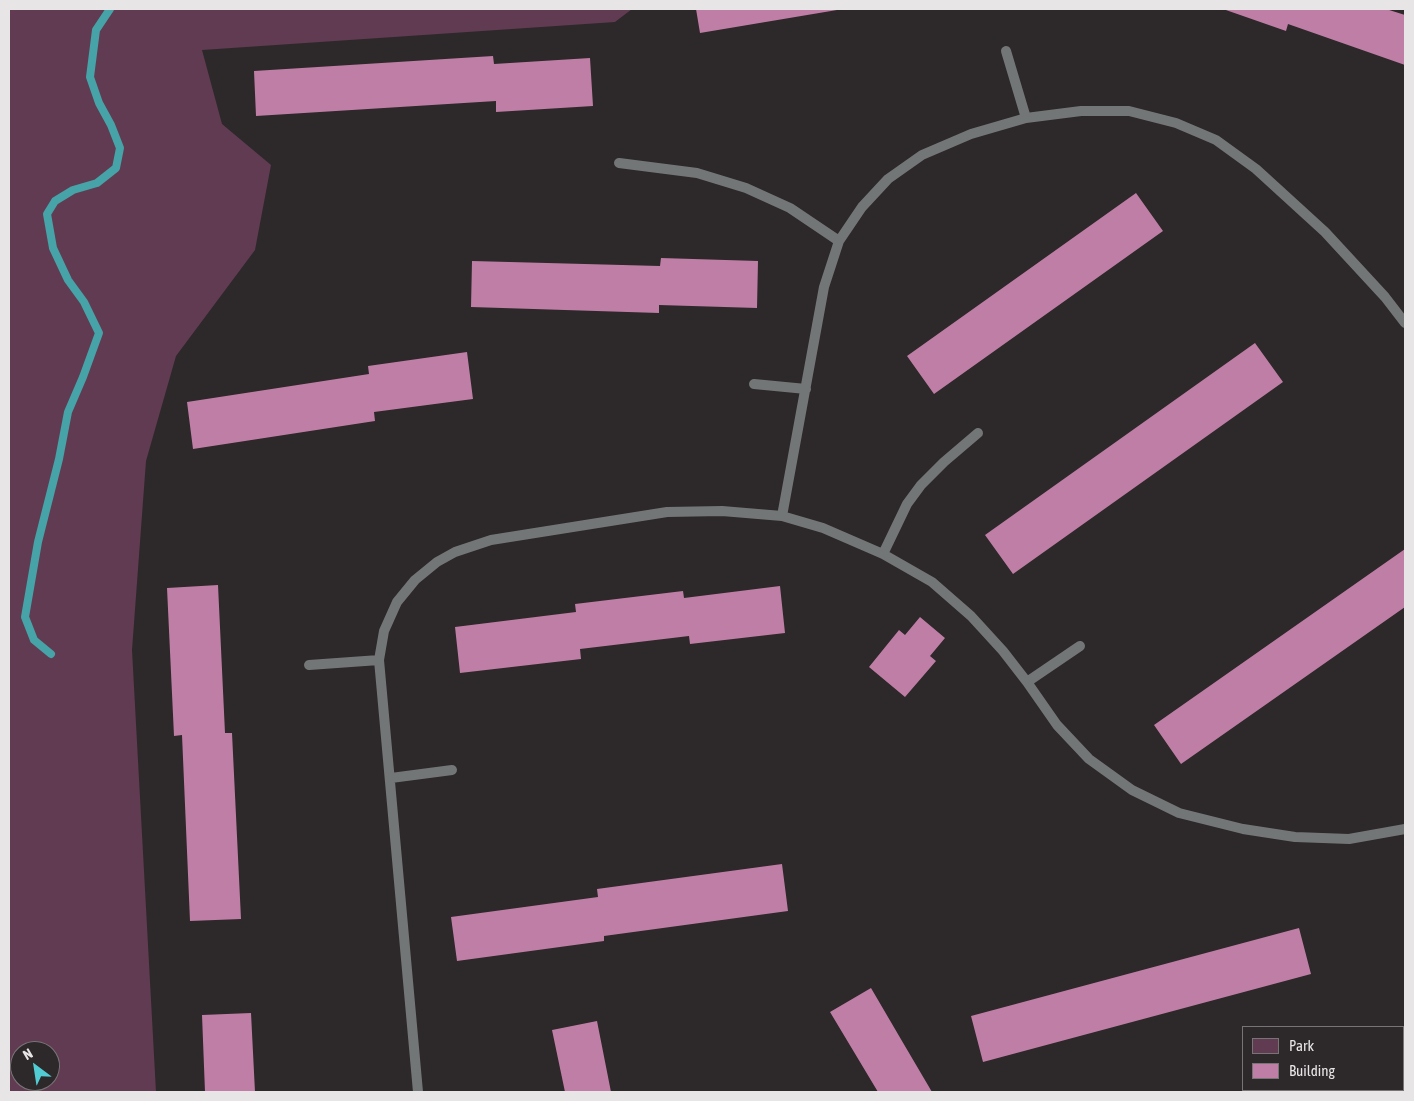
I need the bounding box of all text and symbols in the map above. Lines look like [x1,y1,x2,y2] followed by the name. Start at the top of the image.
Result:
[1242,1026,1404,1091] legend
[1289,1037,1314,1054] text: Park
[10,1041,60,1091] north arrow
[20,1045,35,1063] text: N
[1289,1062,1335,1079] text: Building

